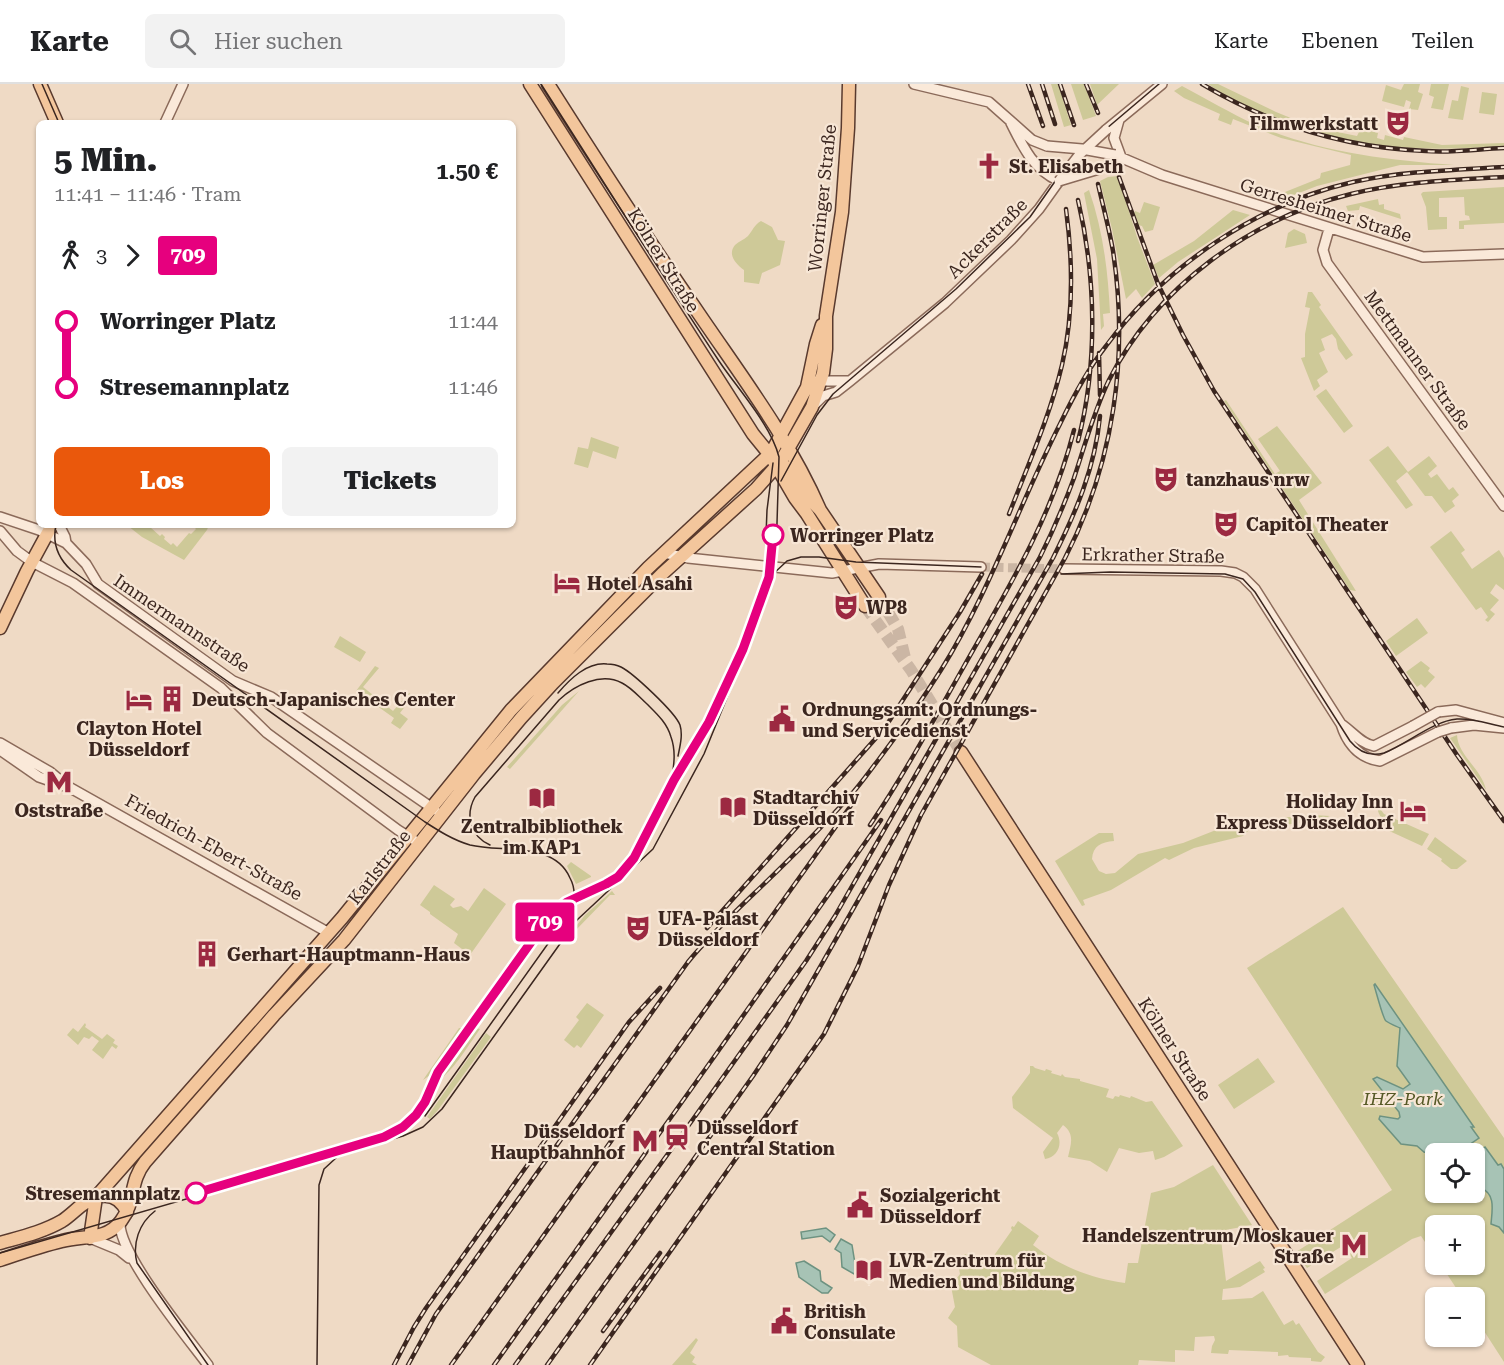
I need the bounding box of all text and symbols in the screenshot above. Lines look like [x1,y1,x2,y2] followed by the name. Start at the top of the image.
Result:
[145,14,565,68] search box
[30,25,109,58] text: Karte
[166,25,199,58] icon: search
[214,29,343,54] text: Hier suchen
[1214,29,1268,53] text: Karte
[1301,29,1379,53] text: Ebenen
[1412,29,1474,53] text: Teilen
[1383,108,1413,138] theatre icon: Filmwerkstatt
[1250,113,1378,134] place label: Filmwerkstatt
[804,123,840,273] street label: Worringer Straße
[54,140,157,179] text: 5 Min.
[974,151,1004,181] church icon: St. Elisabeth
[1009,156,1124,177] place label: St. Elisabeth
[436,159,498,184] text: 1.50 €
[1237,174,1415,246] street label: Gerresheimer Straße
[54,182,242,206] text: 11:41 – 11:46 · Tram
[943,194,1031,282] street label: Ackerstraße
[624,204,704,316] street label: Kölner Straße
[54,239,87,272] icon: walk
[116,239,149,272] icon: forward
[96,243,107,267] text: 3
[170,243,205,267] text: 709
[1360,286,1476,434] street label: Mettmanner Straße
[100,309,275,334] text: Worringer Platz
[448,309,498,333] text: 11:44
[100,375,289,400] text: Stresemannplatz
[448,375,498,399] text: 11:46
[54,447,270,516] button: Los
[282,447,498,516] button: Tickets
[1151,464,1181,494] theatre icon: tanzhaus nrw
[1186,469,1310,490] place label: tanzhaus nrw
[1211,509,1241,539] theatre icon: Capitol Theater
[1246,514,1388,535] place label: Capitol Theater
[762,524,784,546] marker: Worringer Platz
[790,525,934,546] place label: Worringer Platz
[1081,543,1225,567] street label: Erkrather Straße
[552,568,582,598] hotel icon: Hotel Asahi
[110,570,254,676] street label: Immermannstraße
[587,573,693,594] place label: Hotel Asahi
[831,592,861,622] theatre icon: WP8
[866,597,907,618] place label: WP8
[157,684,187,714] building icon: Deutsch-Japanisches Center
[124,685,154,715] hotel icon: Clayton Hotel Düsseldorf
[192,689,455,710] place label: Deutsch-Japanisches Center
[802,699,1038,741] place label: Ordnungsamt: Ordnungs- und Servicedienst
[767,704,797,734] public building icon: Ordnungsamt: Ordnungs- und Servicedienst
[76,718,202,760] place label: Clayton Hotel Düsseldorf
[44,767,74,797] metro station icon: Oststraße
[527,783,557,813] library icon: Zentralbibliothek im KAP1
[753,787,859,829] place label: Stadtarchiv Düsseldorf
[122,789,306,905] street label: Friedrich-Ebert-Straße
[1216,791,1394,833] place label: Holiday Inn Express Düsseldorf
[718,792,748,822] library icon: Stadtarchiv Düsseldorf
[1398,796,1428,826] hotel icon: Holiday Inn Express Düsseldorf
[15,800,104,821] place label: Oststraße
[461,816,624,858] place label: Zentralbibliothek im KAP1
[343,825,415,908] street label: Karlstraße
[510,902,580,942] line badge: 709
[658,908,760,950] place label: UFA-Palast Düsseldorf
[527,910,563,934] text: 709
[623,913,653,943] theatre icon: UFA-Palast Düsseldorf
[192,939,222,969] building icon: Gerhart-Hauptmann-Haus
[227,944,470,965] place label: Gerhart-Hauptmann-Haus
[1134,993,1216,1105] street label: Kölner Straße
[1362,1088,1443,1109] park label: IHZ-Park
[697,1117,835,1159] place label: Düsseldorf Central Station
[491,1121,626,1163] place label: Düsseldorf Hauptbahnhof
[662,1122,692,1152] station icon: Düsseldorf Central Station
[630,1126,660,1156] metro station icon: Düsseldorf Hauptbahnhof
[1425,1143,1485,1347] map controls
[1425,1143,1485,1203] button: locate
[185,1182,207,1204] marker: Stresemannplatz
[25,1183,180,1204] place label: Stresemannplatz
[880,1185,1000,1227] place label: Sozialgericht Düsseldorf
[845,1190,875,1220] public building icon: Sozialgericht Düsseldorf
[1425,1215,1485,1275] button: +
[1082,1225,1334,1267] place label: Handelszentrum/Moskauer Straße
[1339,1230,1369,1260] metro station icon: Handelszentrum/Moskauer Straße
[889,1250,1075,1292] place label: LVR-Zentrum für Medien und Bildung
[854,1255,884,1285] library icon: LVR-Zentrum für Medien und Bildung
[1425,1287,1485,1347] button: −
[804,1301,896,1343] place label: British Consulate
[769,1306,799,1336] public building icon: British Consulate

